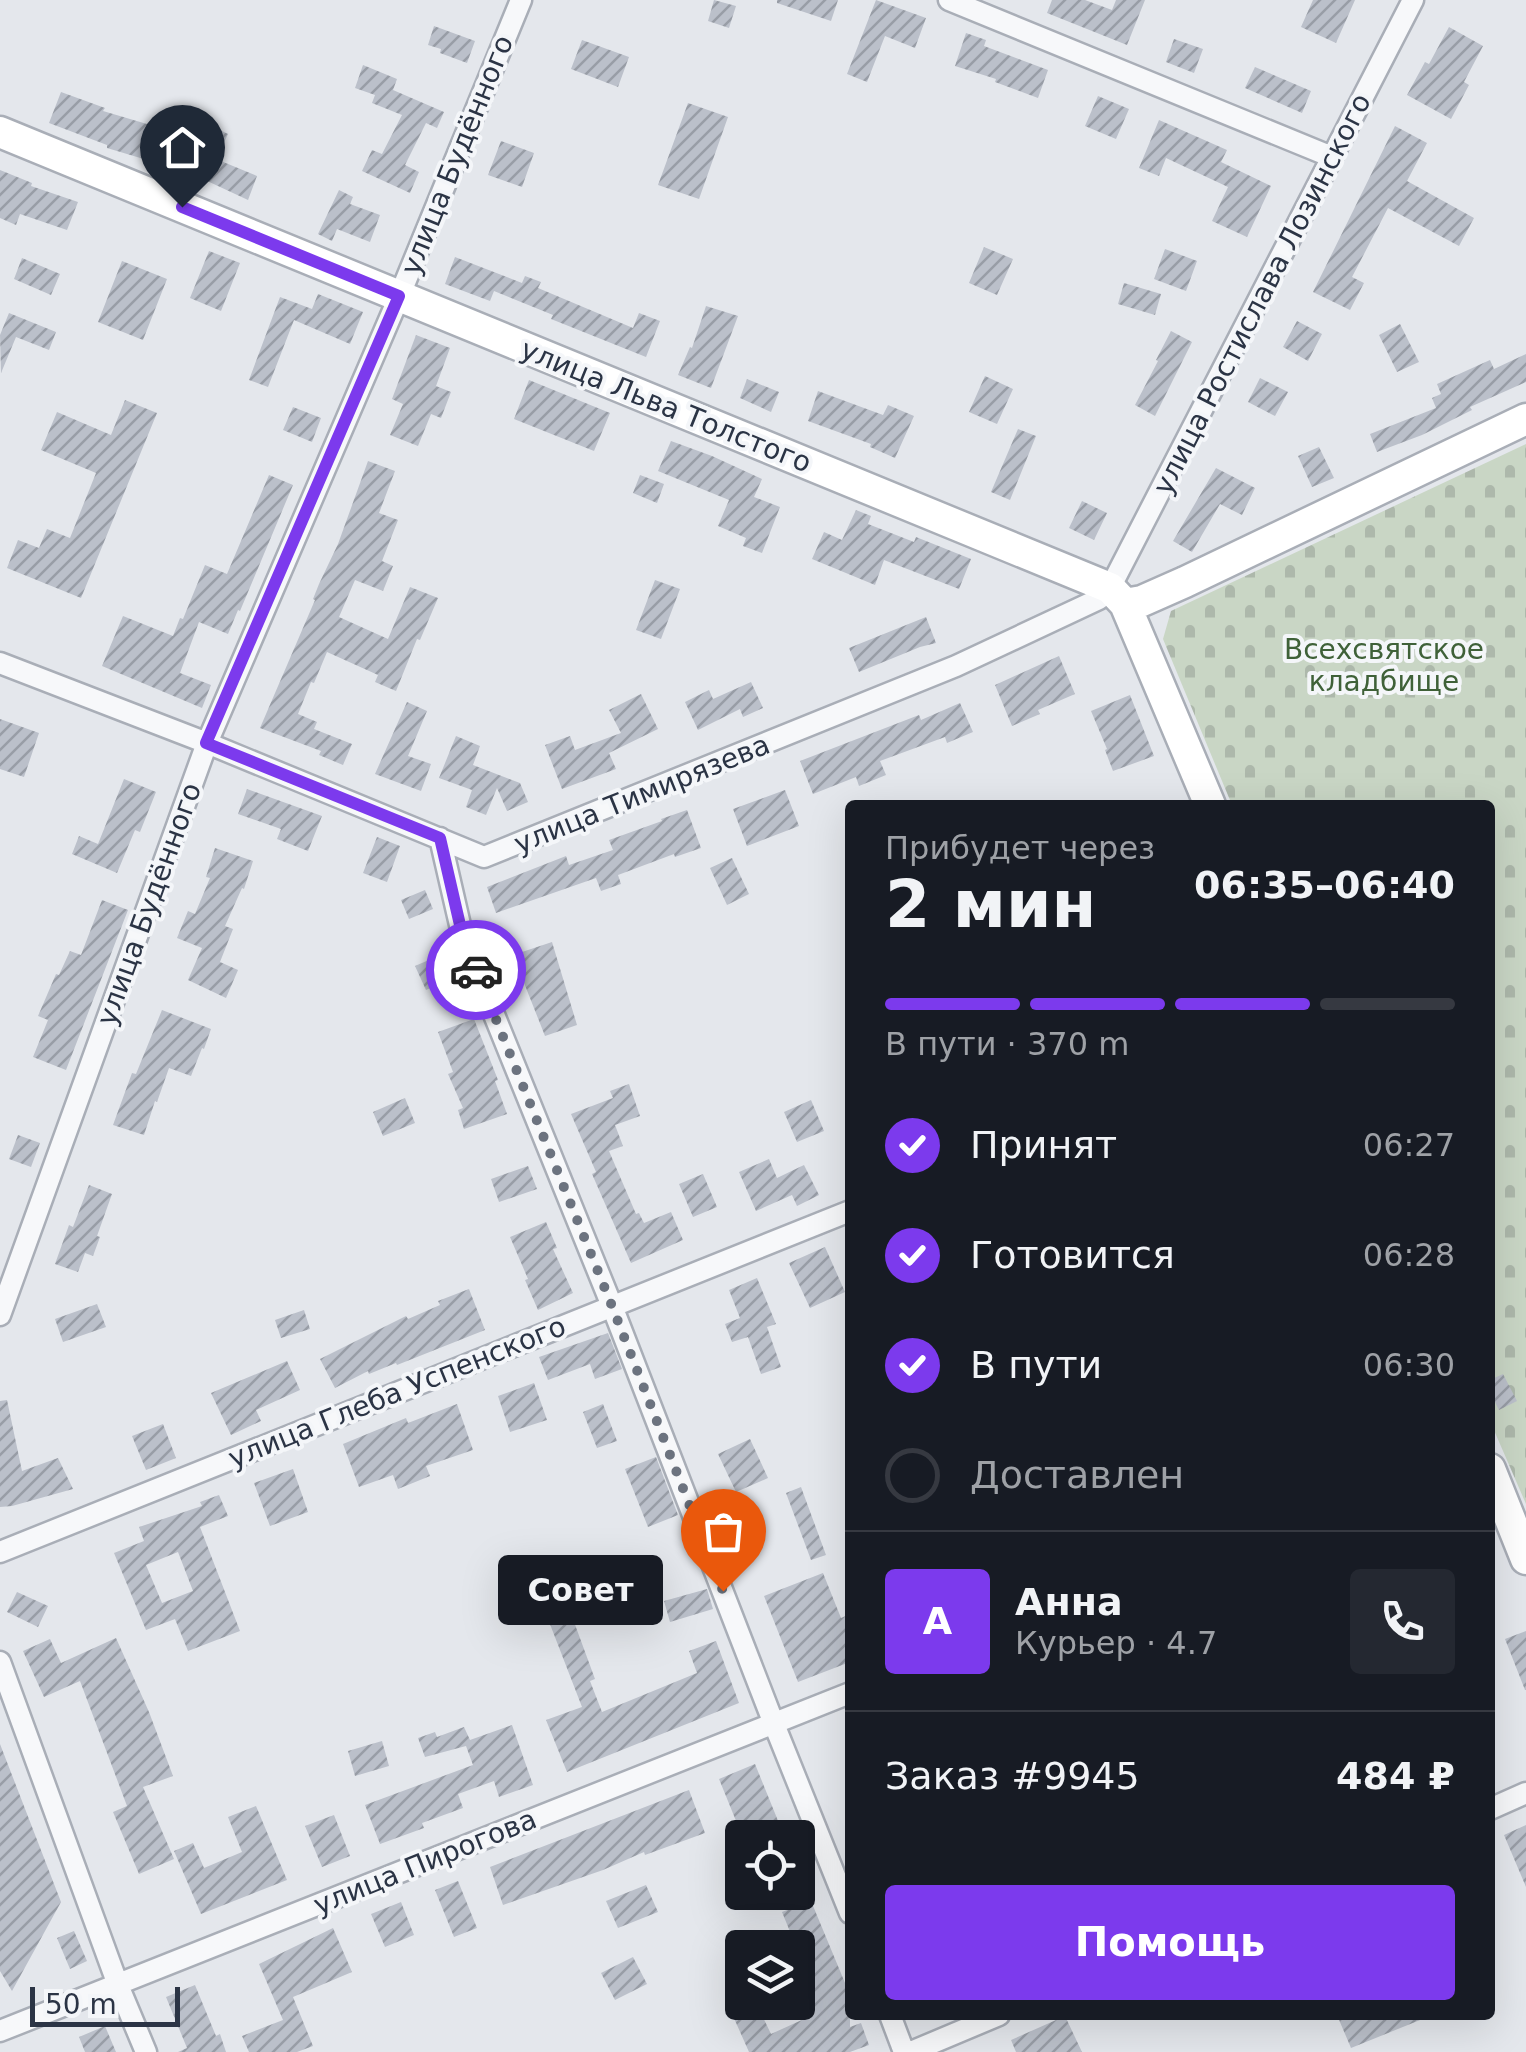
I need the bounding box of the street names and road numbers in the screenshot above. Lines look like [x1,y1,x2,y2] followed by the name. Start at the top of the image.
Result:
[394,30,520,280] street label: улица Будённого
[1146,88,1378,500] street label: улица Ростислава Лозинского
[516,333,816,479] street label: улица Льва Толстого
[509,728,775,860] street label: улица Тимирязева
[90,778,208,1030] street label: улица Будённого
[224,1309,570,1475] street label: улица Глеба Успенского
[309,1802,541,1922] street label: улица Пирогова

